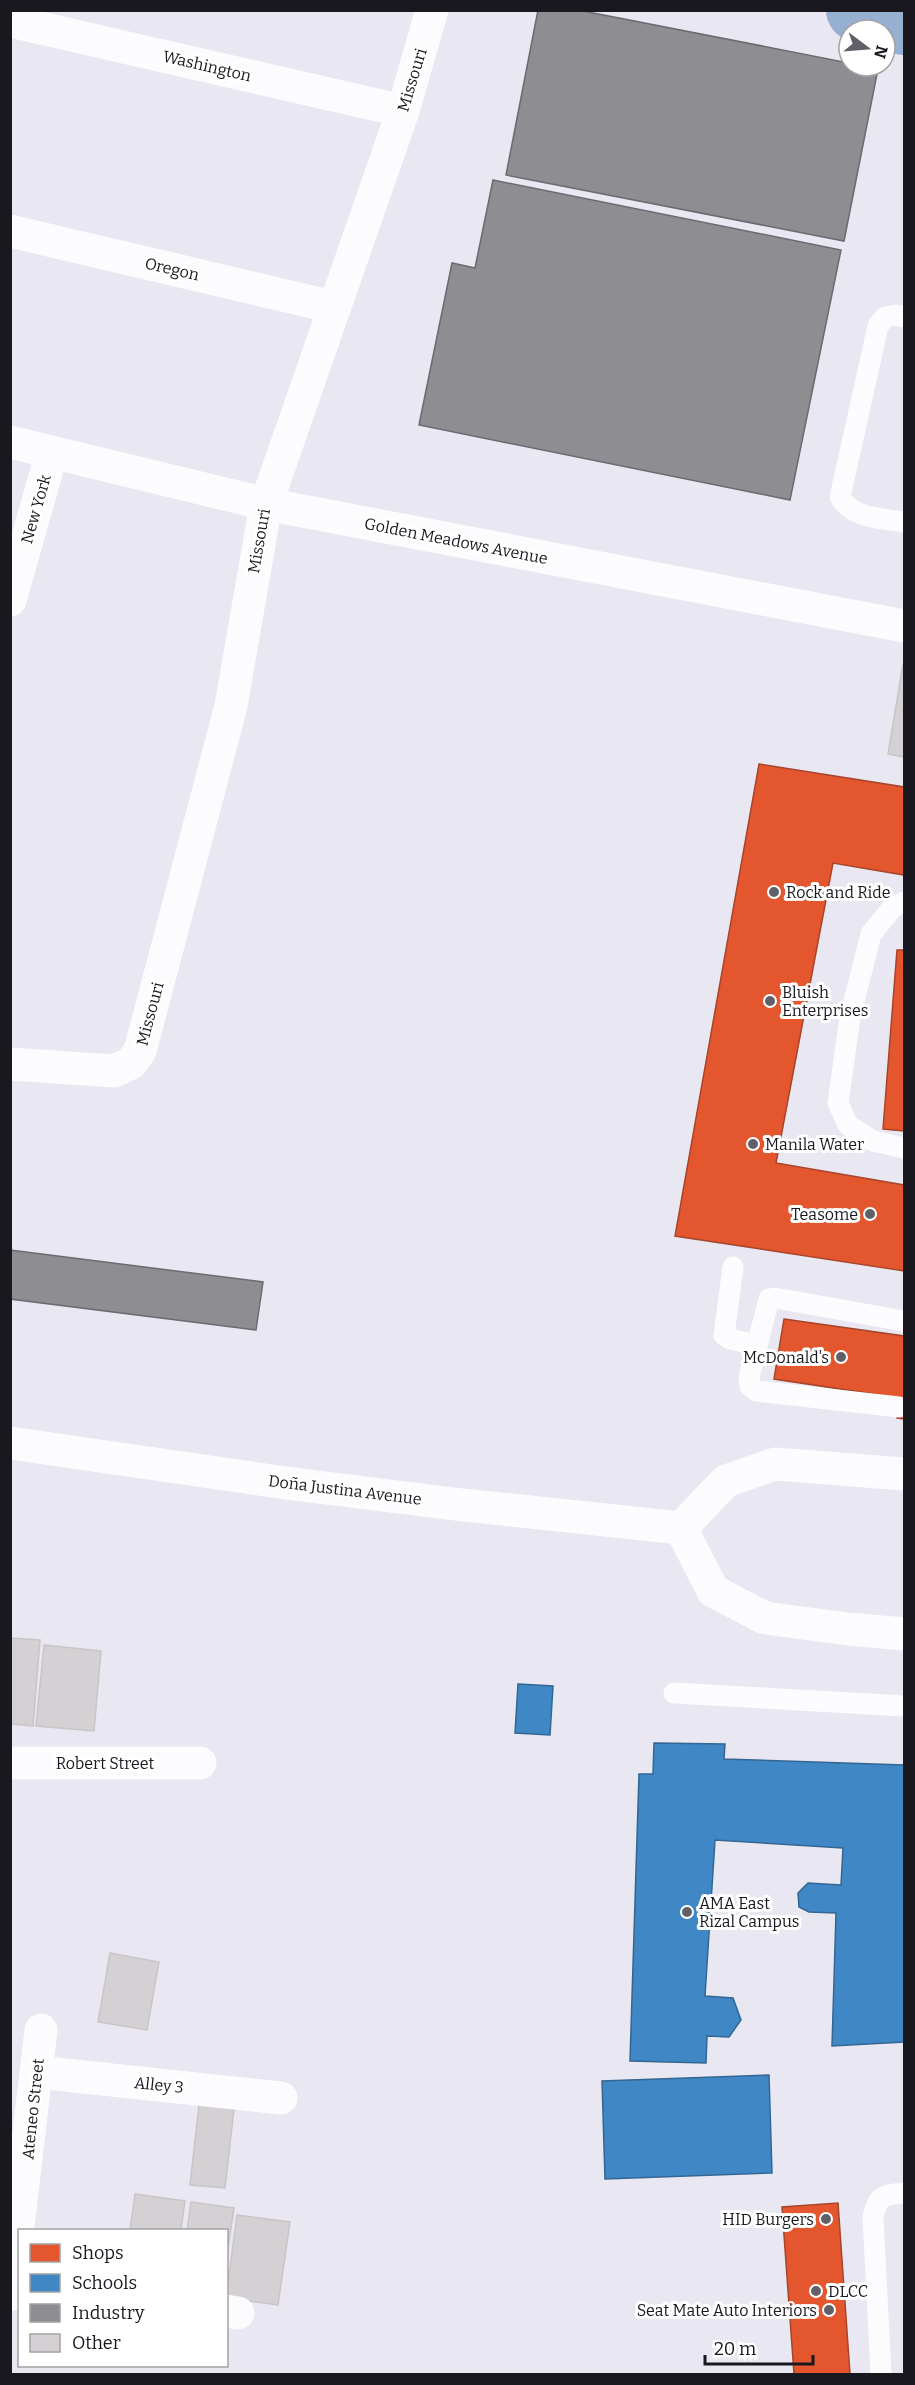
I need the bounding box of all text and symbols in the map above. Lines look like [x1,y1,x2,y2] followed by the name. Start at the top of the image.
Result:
[837,18,897,78] north arrow
[870,43,892,61] text: N
[393,46,431,114] street label: Missouri
[161,47,253,85] street label: Washington
[143,254,201,284] street label: Oregon
[17,472,55,546] street label: New York
[244,507,274,575] street label: Missouri
[363,514,549,568] street label: Golden Meadows Avenue
[786,883,890,902] place label: Rock and Ride
[767,885,781,899] marker: Rock and Ride
[132,980,168,1048] street label: Missouri
[782,983,868,1020] place label: Bluish Enterprises
[763,994,777,1008] marker: Bluish Enterprises
[765,1135,864,1154] place label: Manila Water
[746,1137,760,1151] marker: Manila Water
[791,1205,858,1224] place label: Teasome
[863,1207,877,1221] marker: Teasome
[743,1348,829,1367] place label: McDonald's
[834,1350,848,1364] marker: McDonald's
[267,1471,423,1509] street label: Doña Justina Avenue
[56,1754,155,1773] street label: Robert Street
[699,1894,799,1931] place label: AMA East Rizal Campus
[680,1905,694,1919] marker: AMA East Rizal Campus
[18,2057,48,2161] street label: Ateneo Street
[133,2073,185,2097] street label: Alley 3
[722,2210,814,2229] place label: HID Burgers
[819,2212,833,2226] marker: HID Burgers
[18,2229,228,2367] legend
[72,2242,124,2264] text: Shops
[72,2272,137,2294] text: Schools
[828,2282,868,2301] place label: DLCC
[809,2284,823,2298] marker: DLCC
[637,2301,817,2320] place label: Seat Mate Auto Interiors
[72,2302,145,2324] text: Industry
[822,2303,836,2317] marker: Seat Mate Auto Interiors
[705,2328,813,2366] scale bar
[72,2332,121,2354] text: Other
[714,2338,756,2360] text: 20 m

